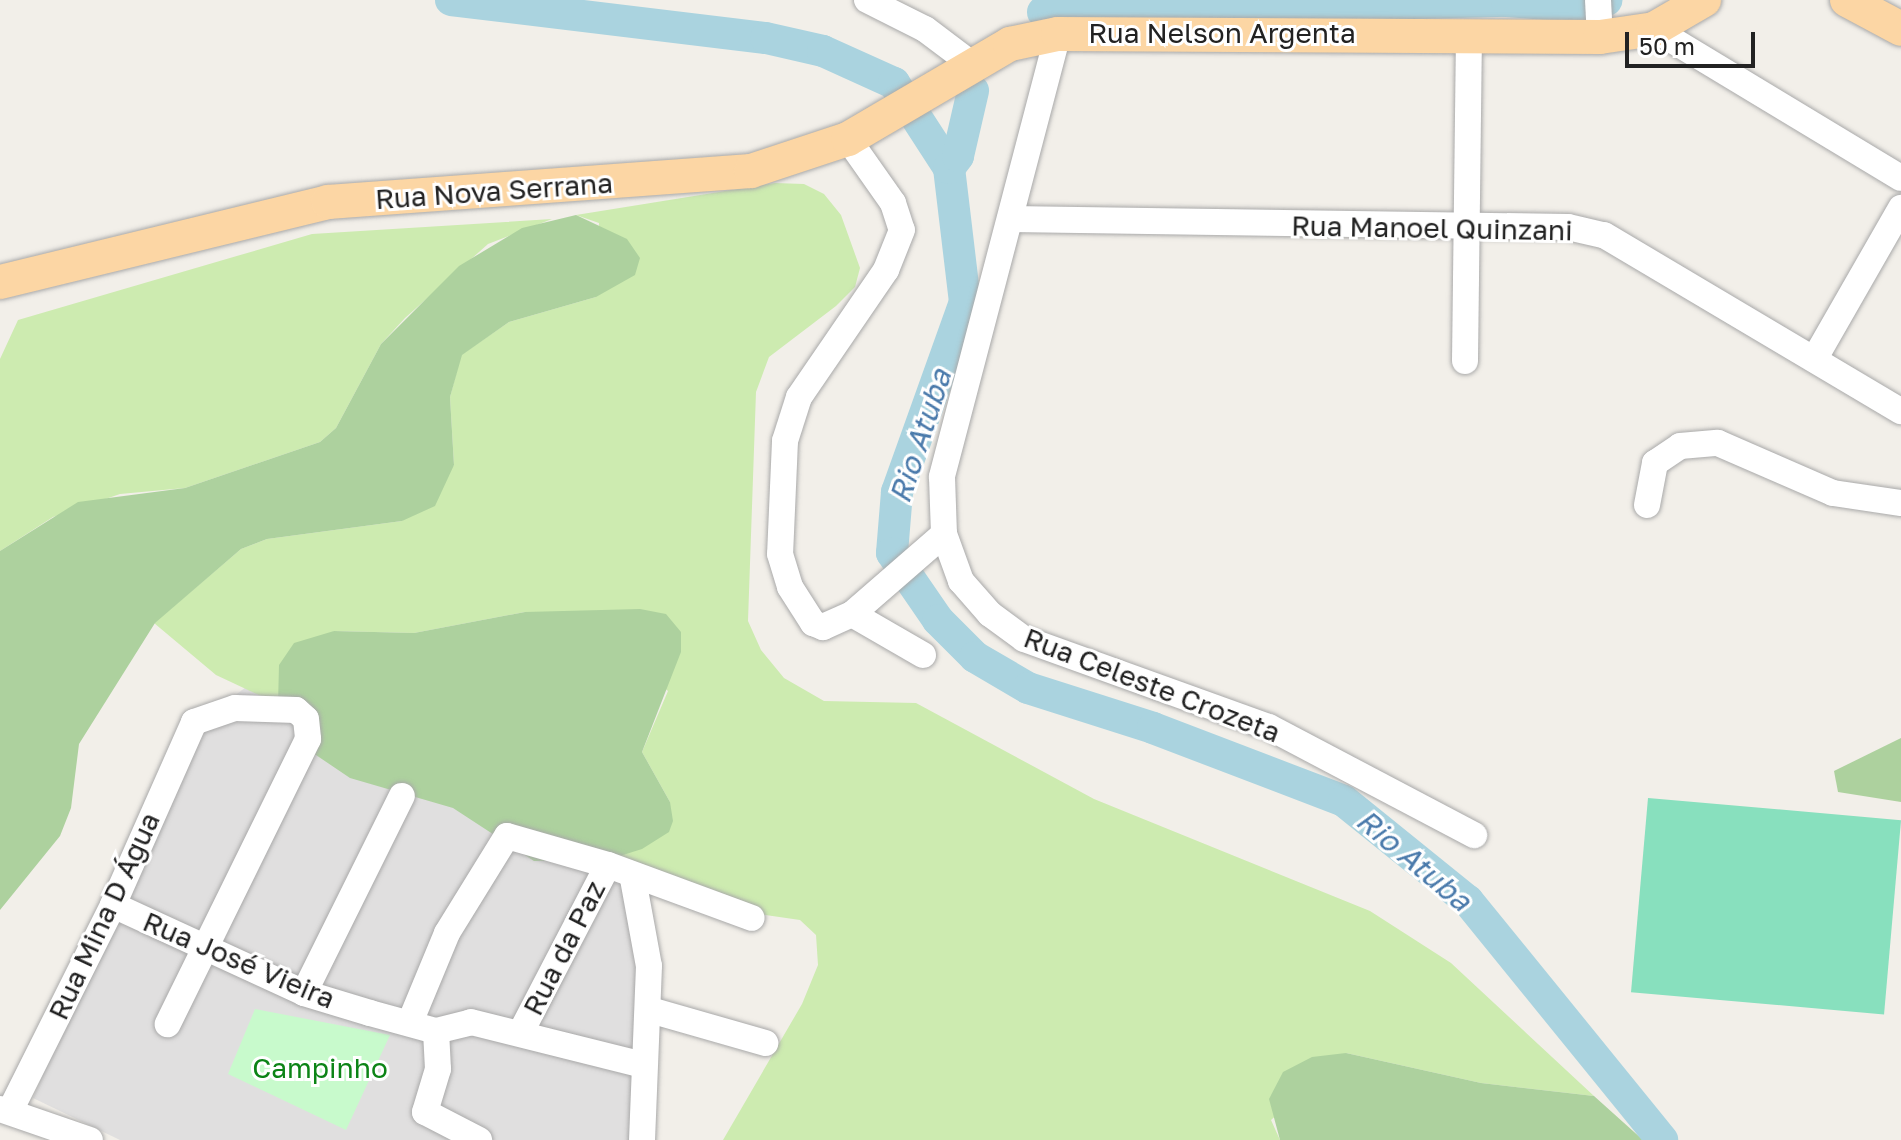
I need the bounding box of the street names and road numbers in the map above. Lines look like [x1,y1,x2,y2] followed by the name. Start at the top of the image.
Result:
[1088,16,1356,50] street label: Rua Nelson Argenta
[374,166,614,216] street label: Rua Nova Serrana
[1291,209,1573,247] street label: Rua Manoel Quinzani
[1019,621,1285,749] street label: Rua Celeste Crozeta
[41,807,167,1025] street label: Rua Mina D Água
[516,875,612,1021] street label: Rua da Paz
[138,904,340,1016] street label: Rua José Vieira

